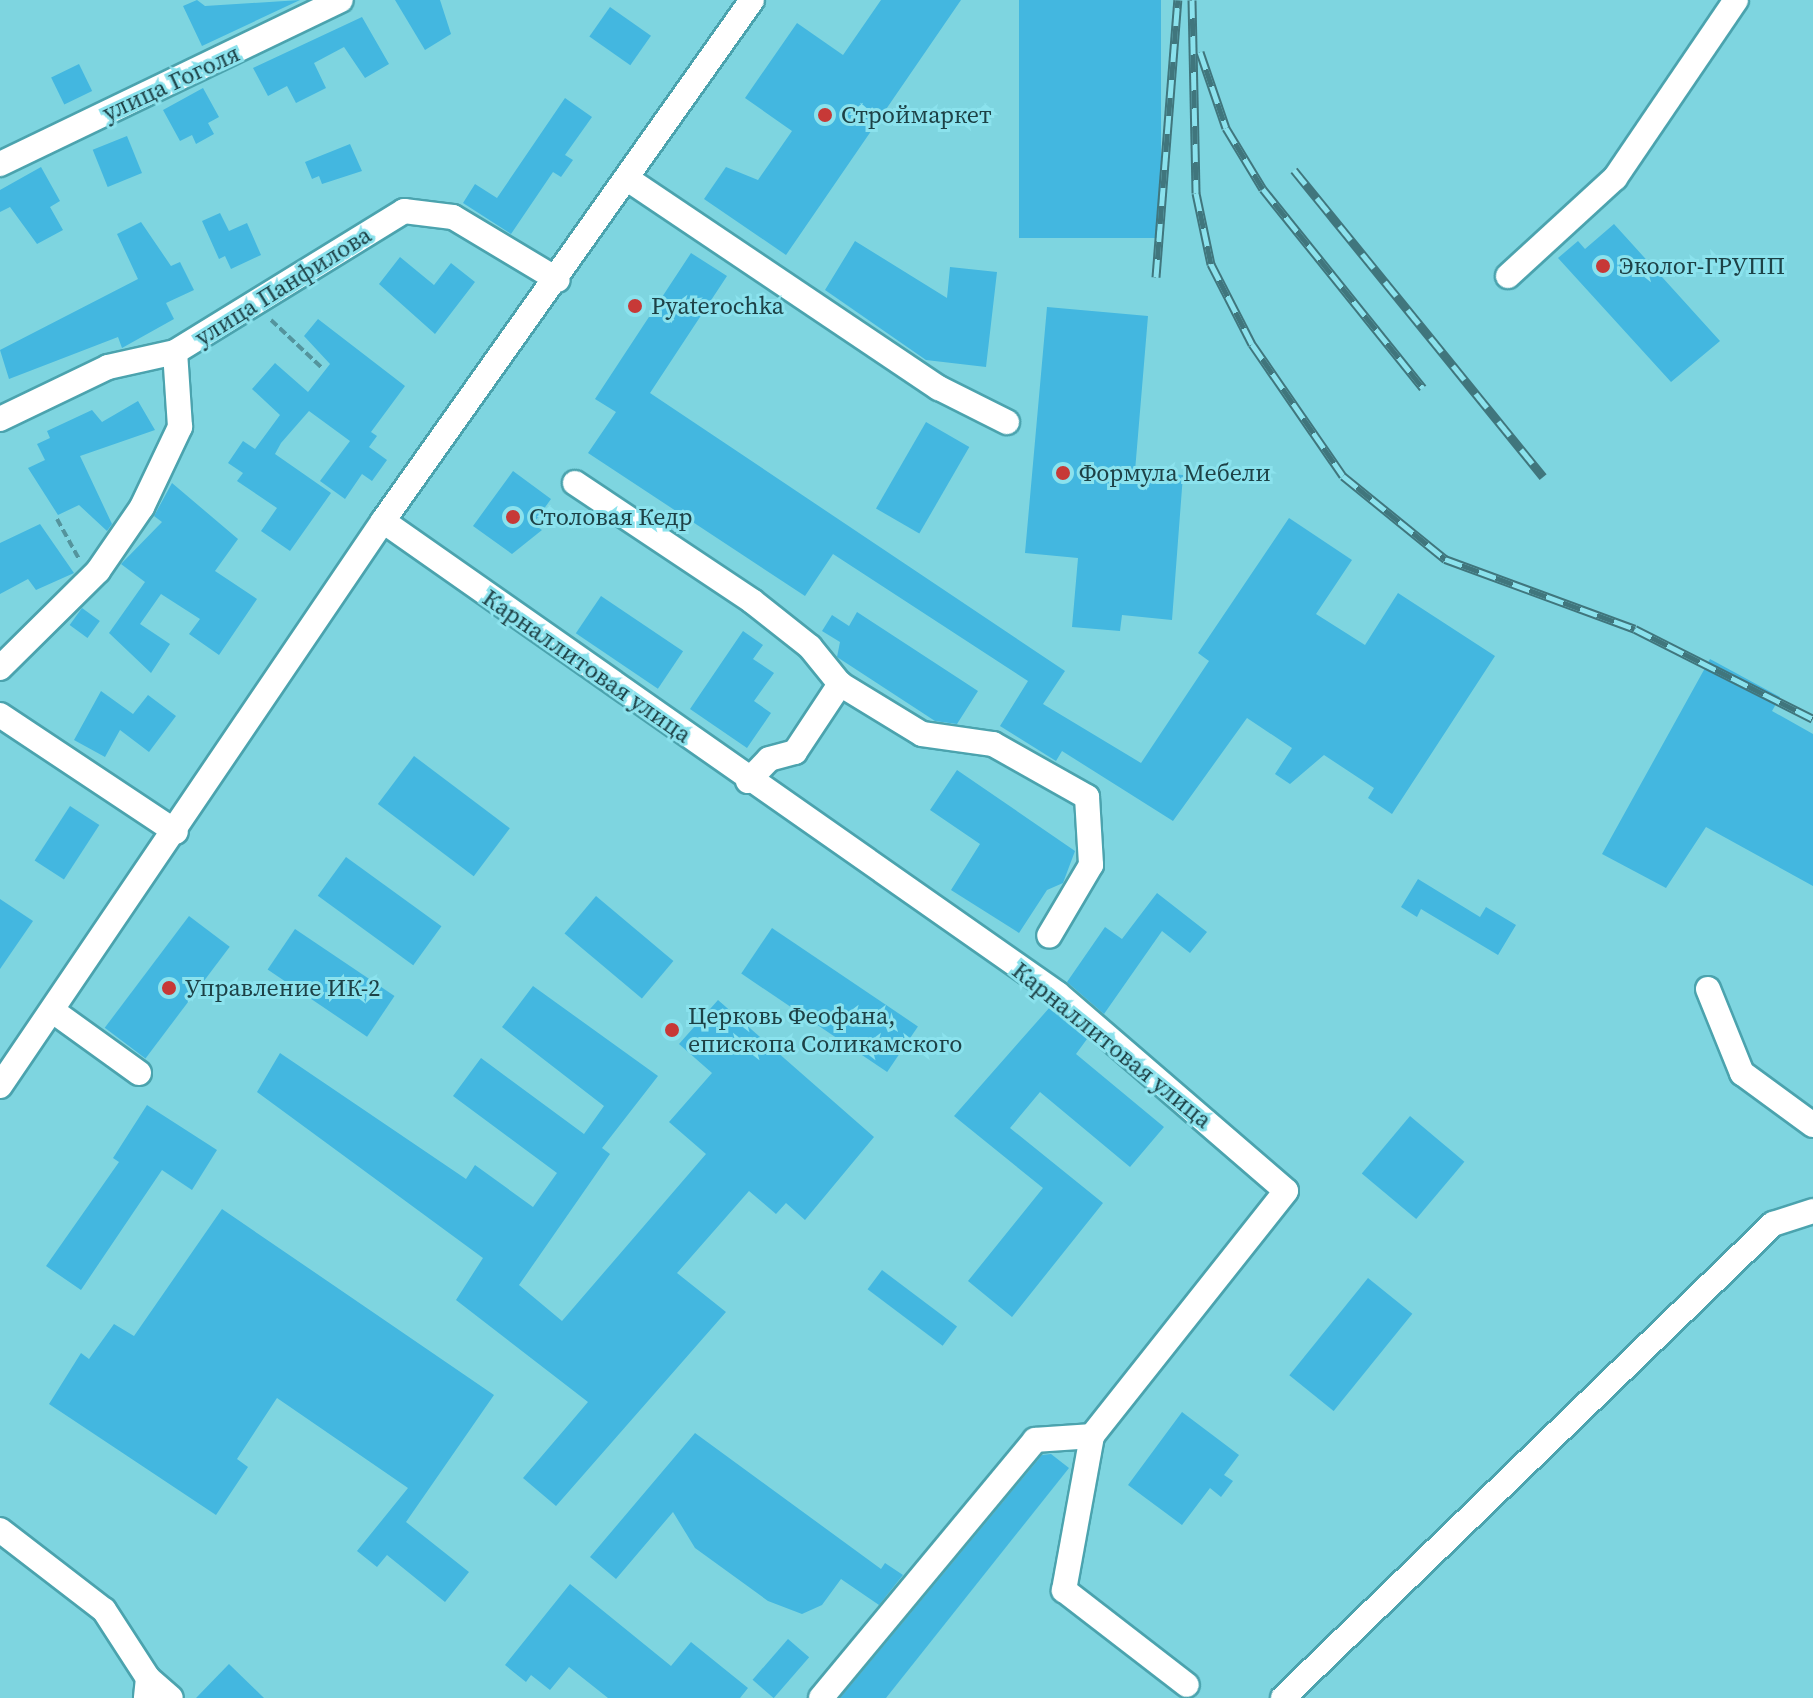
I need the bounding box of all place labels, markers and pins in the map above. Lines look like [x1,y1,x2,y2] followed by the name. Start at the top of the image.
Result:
[841,101,992,129] place label: Строймаркет
[816,106,834,124] marker: Строймаркет
[1619,252,1785,280] place label: Эколог-ГРУПП
[1594,257,1612,275] marker: Эколог-ГРУПП
[651,292,784,320] place label: Pyaterochka
[626,297,644,315] marker: Pyaterochka
[1079,459,1271,487] place label: Формула Мебели
[1054,464,1072,482] marker: Формула Мебели
[529,503,692,531] place label: Столовая Кедр
[504,508,522,526] marker: Столовая Кедр
[185,974,380,1002] place label: Управление ИК-2
[160,979,178,997] marker: Управление ИК-2
[688,1002,962,1058] place label: Церковь Феофана, епископа Соликамского
[663,1021,681,1039] marker: Церковь Феофана, епископа Соликамского

